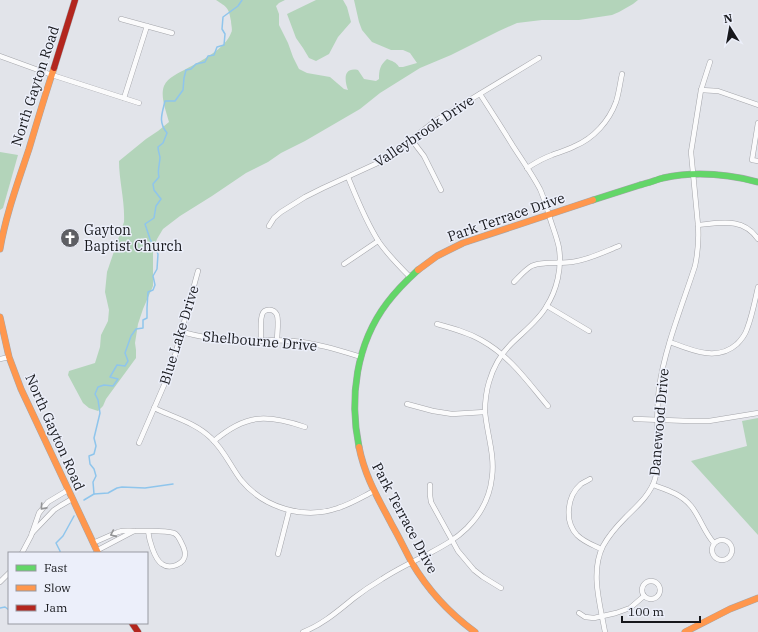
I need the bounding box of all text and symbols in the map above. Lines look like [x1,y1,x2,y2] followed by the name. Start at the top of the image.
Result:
[710,8,750,48] north arrow
[722,10,734,26] text: N
[7,23,63,149] street label: North Gayton Road
[371,91,477,171] street label: Valleybrook Drive
[445,188,567,246] street label: Park Terrace Drive
[84,221,183,255] place label: Gayton Baptist Church
[59,227,81,249] church icon: Gayton Baptist Church
[155,283,203,387] street label: Blue Lake Drive
[202,327,318,355] street label: Shelbourne Drive
[645,367,673,477] street label: Danewood Drive
[21,371,89,493] street label: North Gayton Road
[368,459,442,577] street label: Park Terrace Drive
[41,503,48,510] one-way arrow
[109,529,117,537] one-way arrow
[8,552,148,624] legend
[44,560,68,575] text: Fast
[44,580,71,595] text: Slow
[622,598,700,624] scale bar
[44,600,68,615] text: Jam
[628,604,664,619] text: 100 m

